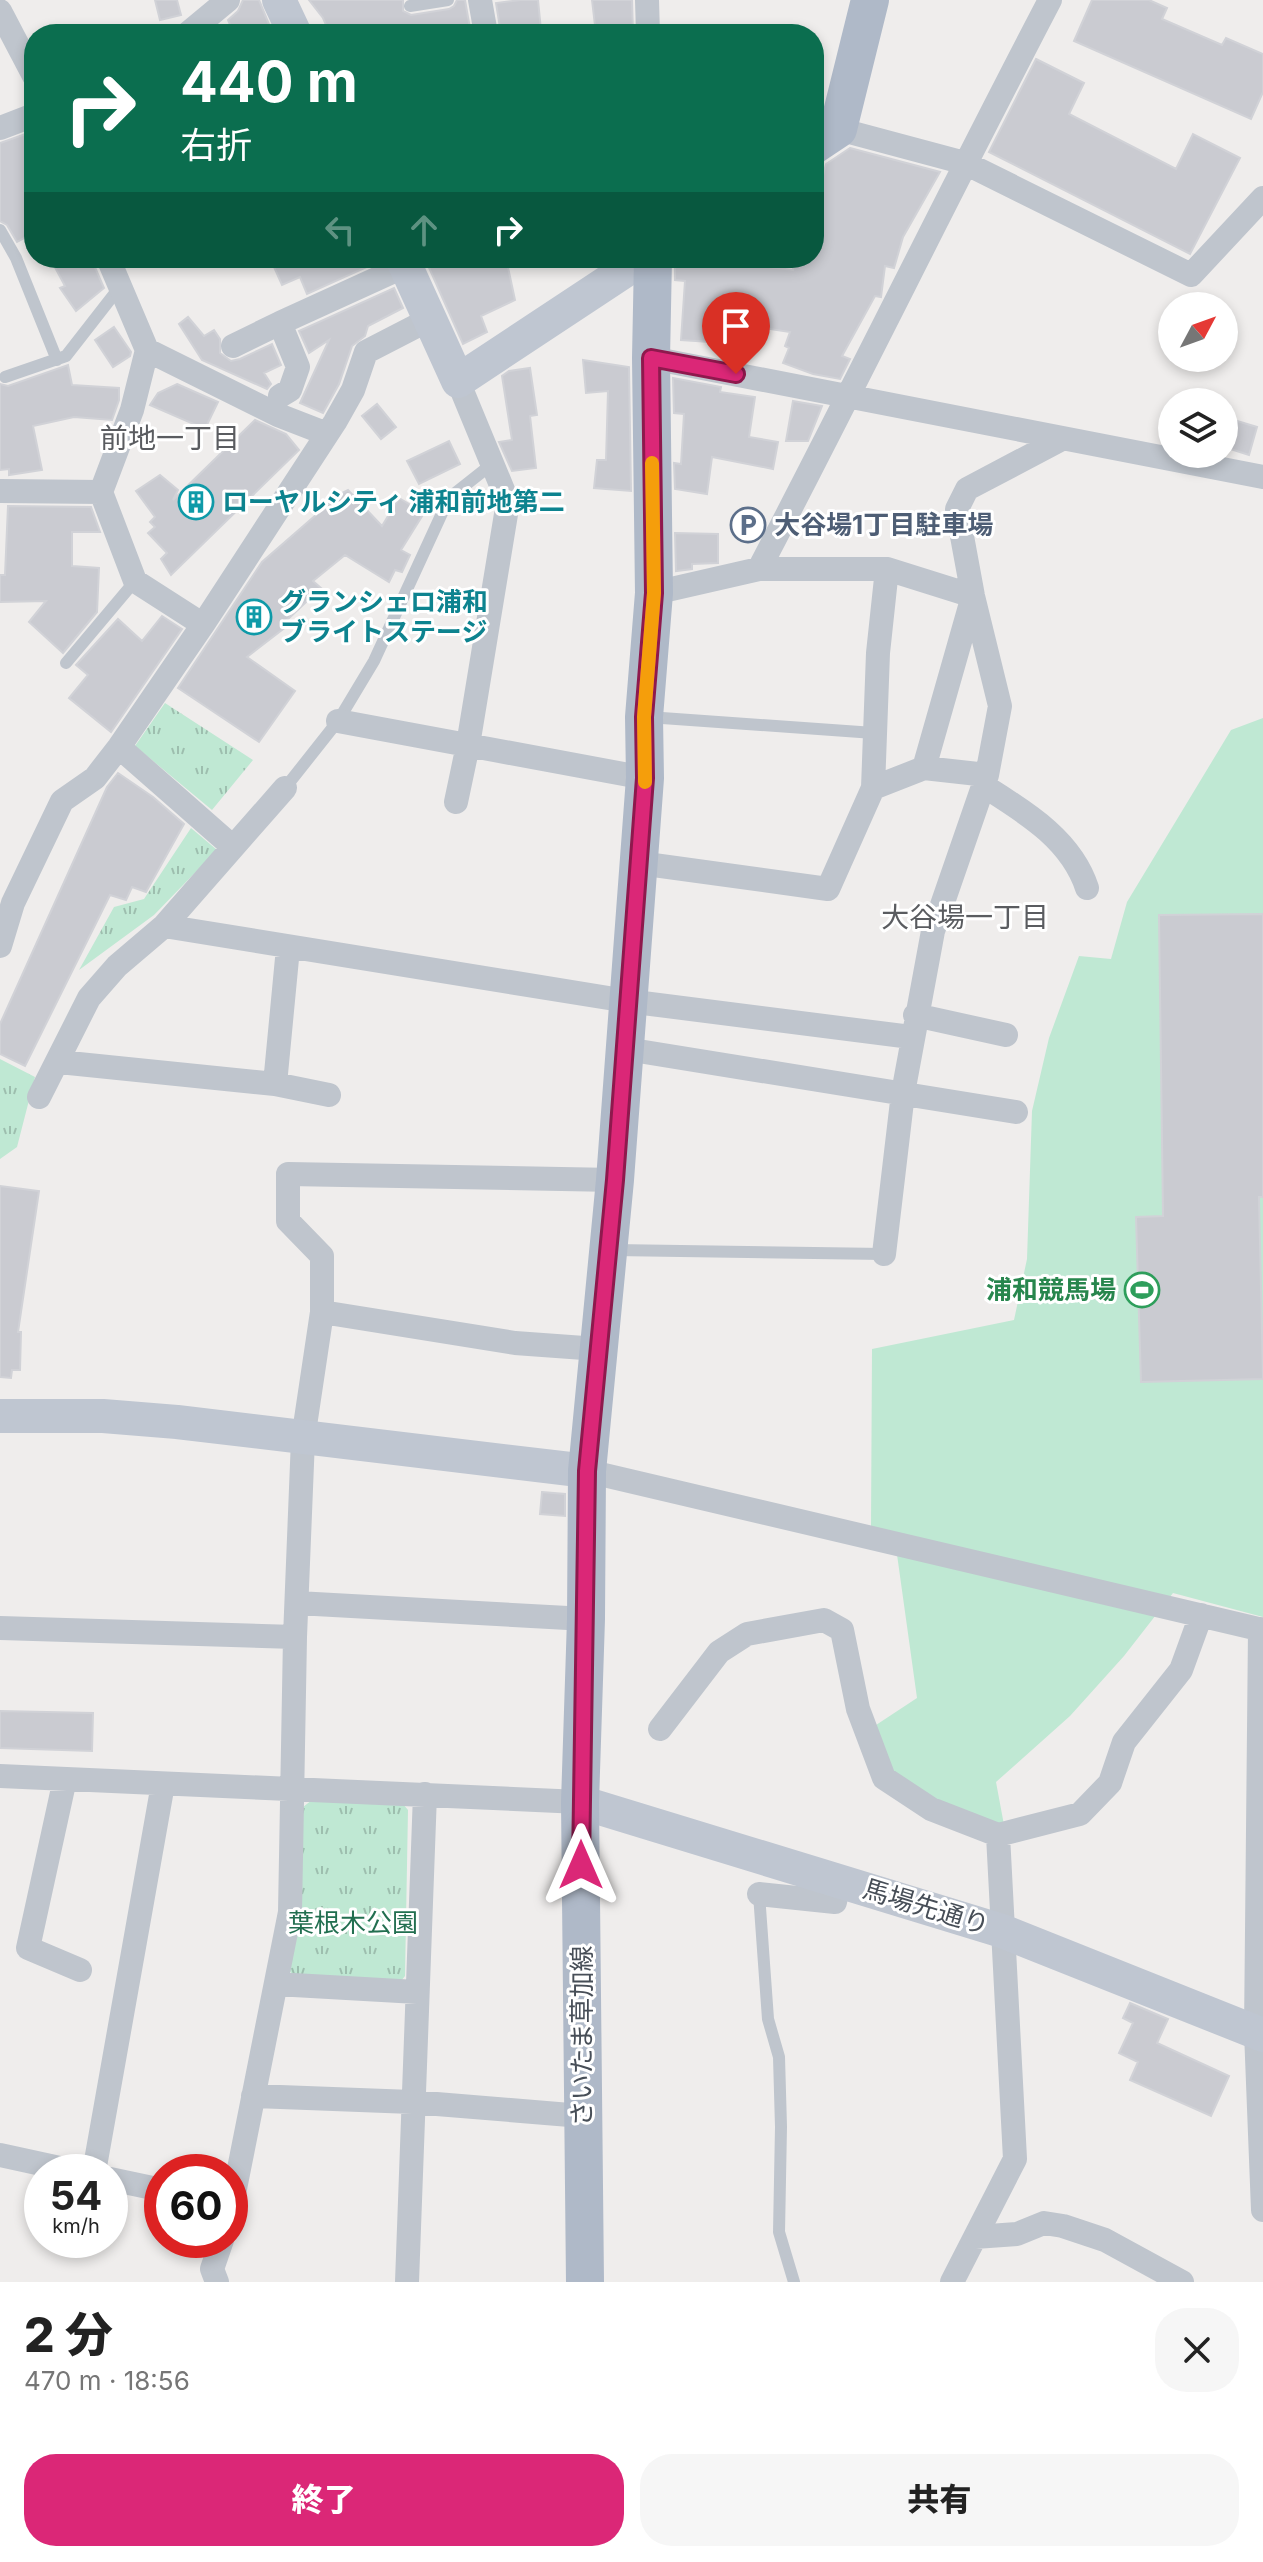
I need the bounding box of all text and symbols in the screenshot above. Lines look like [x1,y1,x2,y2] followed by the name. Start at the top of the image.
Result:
[180,48,358,116] text: 440 m
[48,56,152,160] icon: right
[180,123,252,167] text: 右折
[318,208,362,252] icon: left
[402,208,446,252] icon: ahead
[486,208,530,252] icon: right
[702,292,770,374] pin
[1158,292,1238,372] north arrow
[1158,292,1238,468] map controls
[714,304,758,348] icon: arrive
[1158,388,1238,468] button: layers
[100,421,240,455] district label: 前地一丁目
[177,483,215,521] building icon: ローヤルシティ 浦和前地第二
[222,486,565,517] place label: ローヤルシティ 浦和前地第二
[729,506,767,544] parking icon: 大谷場1丁目駐車場
[774,509,993,540] place label: 大谷場1丁目駐車場
[280,586,488,647] place label: グランシェロ浦和 ブライトステージ
[235,598,273,636] building icon: グランシェロ浦和 ブライトステージ
[881,900,1049,934] district label: 大谷場一丁目
[1123,1271,1161,1309] sports icon: 浦和競馬場
[986,1274,1116,1305] place label: 浦和競馬場
[539,1823,623,1907] position arrow
[859,1873,993,1940] street label: 馬場先通り
[288,1907,418,1938] park label: 葉根木公園
[566,1945,597,2127] street label: さいたま草加線
[144,2154,248,2258] speed limit sign: 60
[50,2171,102,2220] text: 54
[52,2214,100,2238] text: km/h
[24,2305,113,2364] text: 2 分
[1155,2308,1239,2392] button: close
[24,2365,190,2396] text: 470 m · 18:56
[24,2454,624,2546] button: 終了
[640,2454,1239,2546] button: 共有

